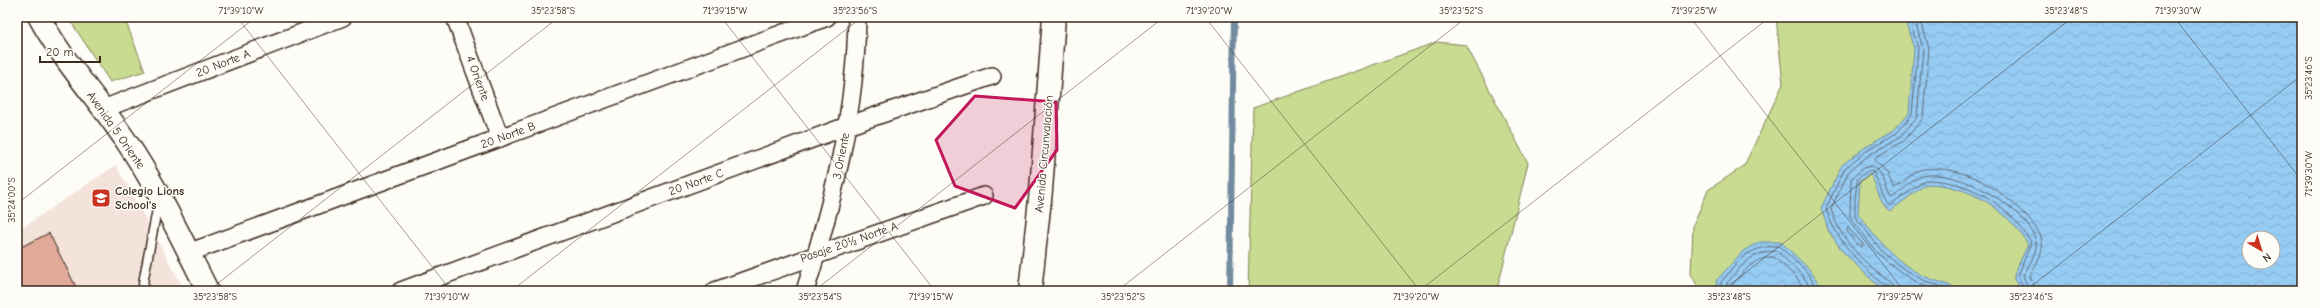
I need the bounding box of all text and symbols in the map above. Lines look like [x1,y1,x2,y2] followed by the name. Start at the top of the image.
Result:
[219,5,264,17] text: 71°39'10"W
[531,5,575,17] text: 35°23'58"S
[703,5,747,17] text: 71°39'15"W
[833,5,878,17] text: 35°23'56"S
[1186,5,1232,17] text: 71°39'20"W
[1439,5,1484,17] text: 35°23'52"S
[1671,5,1717,17] text: 71°39'25"W
[2044,5,2088,17] text: 35°23'48"S
[2155,5,2201,17] text: 71°39'30"W
[40,38,100,64] scale bar
[46,45,74,59] text: 20 m
[194,46,252,80] street label: 20 Norte A
[463,54,493,102] street label: 4 Oriente
[2303,56,2315,100] text: 35°23'46"S
[84,89,148,171] street label: Avenida 5 Oriente
[1032,95,1056,213] street label: Avenida Circunvalación
[479,119,537,151] street label: 20 Norte B
[830,132,852,180] street label: 3 Oriente
[2303,151,2315,197] text: 71°39'30"W
[667,166,725,198] street label: 20 Norte C
[6,177,18,223] text: 35°24'00"S
[115,184,184,212] place label: Colegio Lions School's
[90,187,112,209] school or university icon: Colegio Lions School's
[799,219,900,265] street label: Pasaje 20½ Norte A
[2241,230,2281,270] north arrow
[2260,250,2274,265] text: N
[193,291,237,303] text: 35°23'58"S
[425,291,470,303] text: 71°39'10"W
[798,291,842,303] text: 35°23'54"S
[909,291,953,303] text: 71°39'15"W
[1101,291,1146,303] text: 35°23'52"S
[1393,291,1439,303] text: 71°39'20"W
[1707,291,1751,303] text: 35°23'48"S
[1877,291,1923,303] text: 71°39'25"W
[2009,291,2053,303] text: 35°23'46"S

